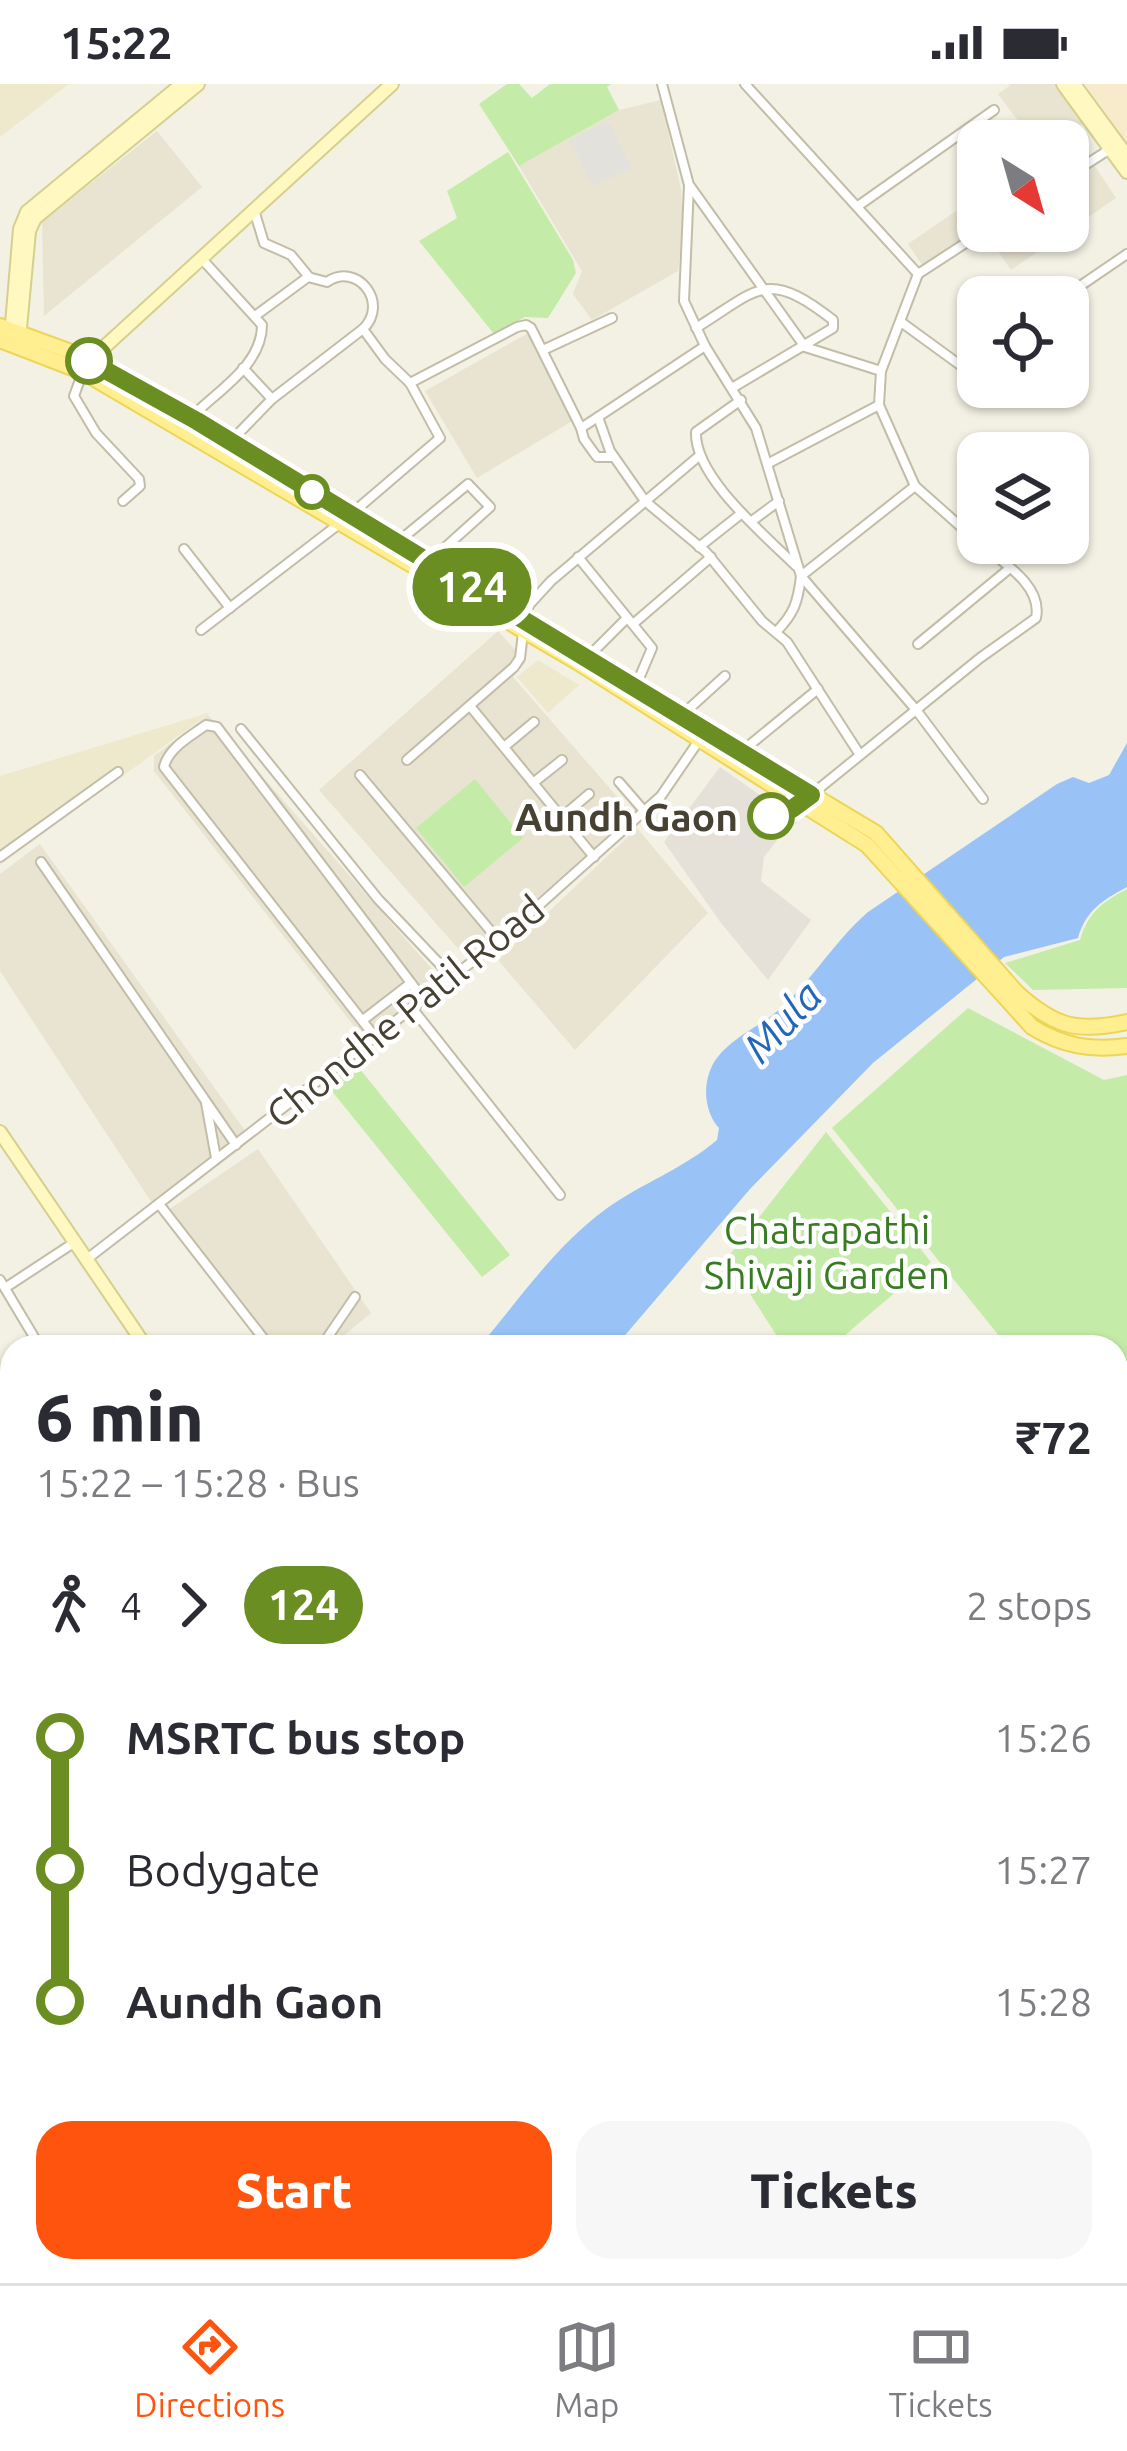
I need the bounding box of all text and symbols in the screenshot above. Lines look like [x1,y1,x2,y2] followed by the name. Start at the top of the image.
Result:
[60,17,173,68] text: 15:22
[957,120,1089,252] north arrow
[957,120,1089,564] map controls
[957,276,1089,408] button: locate
[67,339,111,383] unlabelled marker
[957,432,1089,564] button: layers
[296,476,328,508] unlabelled marker
[403,548,541,626] line badge: 124
[436,563,508,610] text: 124
[749,794,793,838] marker: Aundh Gaon
[515,795,738,838] place label: Aundh Gaon
[258,886,552,1136] street label: Chondhe Patil Road
[733,971,831,1071] water label: Mula
[704,1208,950,1296] park label: Chatrapathi Shivaji Garden
[36,1379,204,1453] text: 6 min
[1016,1412,1092,1463] text: ₹72
[36,1461,360,1504] text: 15:22 – 15:28 · Bus
[36,1572,102,1638] icon: walk
[160,1572,226,1638] icon: forward
[268,1581,339,1628] text: 124
[120,1584,142,1627] text: 4
[966,1584,1092,1627] text: 2 stops
[126,1712,465,1763] text: MSRTC bus stop
[994,1716,1092,1759] text: 15:26
[126,1844,320,1895] text: Bodygate
[994,1848,1092,1891] text: 15:27
[126,1976,383,2027] text: Aundh Gaon
[994,1980,1092,2023] text: 15:28
[36,2121,552,2259] button: Start
[576,2121,1092,2259] button: Tickets
[134,2314,285,2423] tab: Directions
[554,2314,620,2423] tab: Map
[889,2314,993,2423] tab: Tickets

